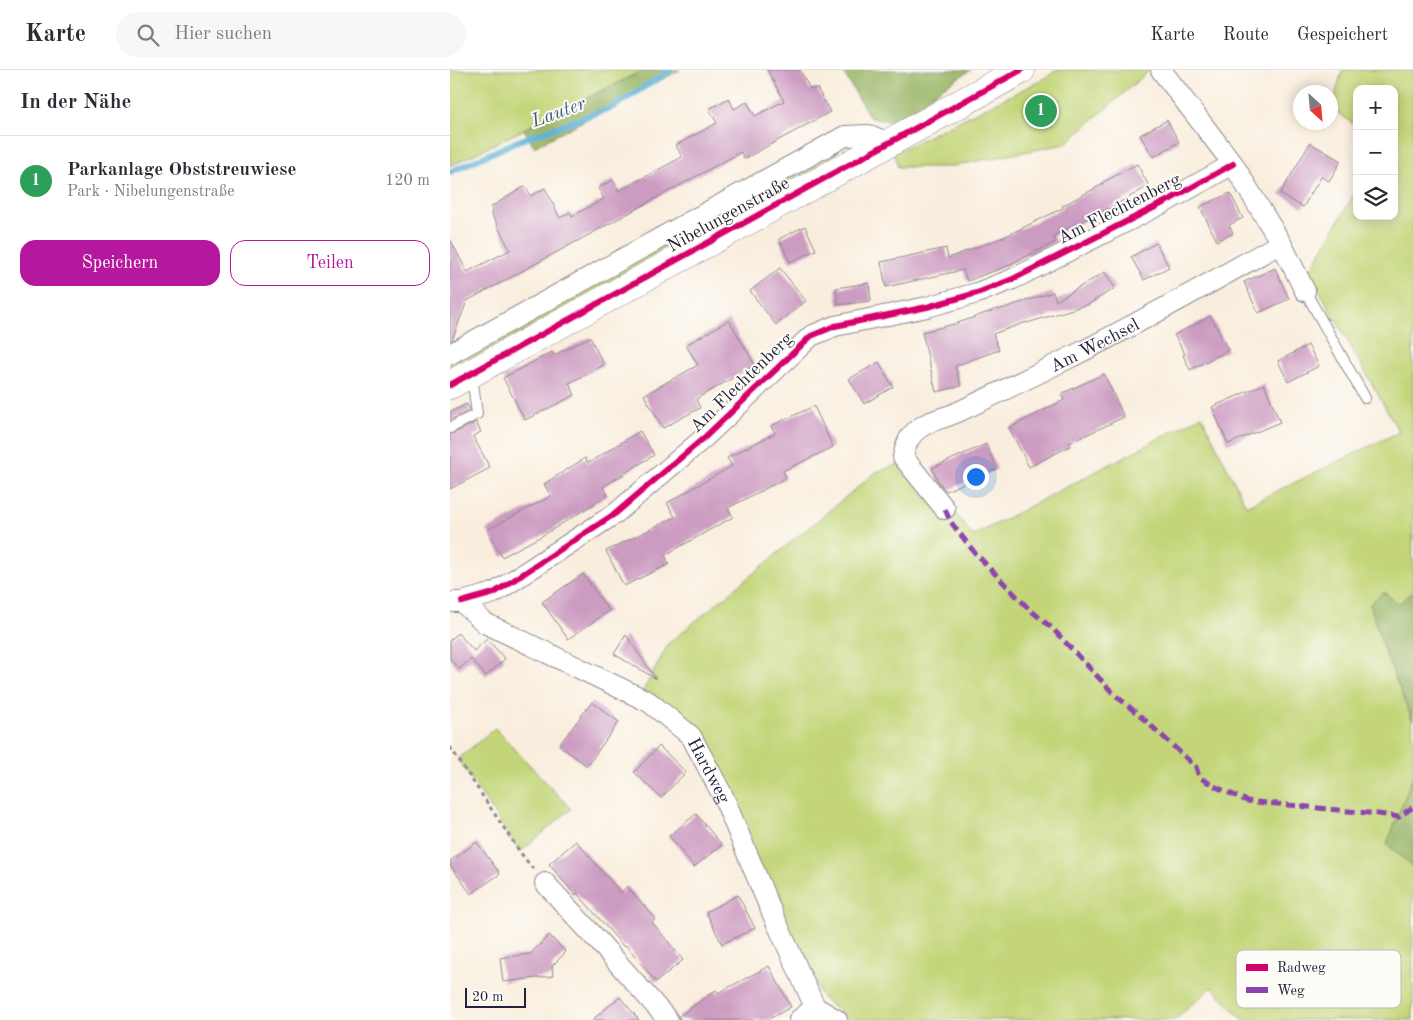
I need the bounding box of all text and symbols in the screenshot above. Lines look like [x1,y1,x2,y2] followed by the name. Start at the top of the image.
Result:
[116,12,466,57] search box
[134,21,162,49] icon: search
[25,23,86,47] text: Karte
[174,25,272,44] text: Hier suchen
[1150,26,1195,44] text: Karte
[1223,26,1269,44] text: Route
[1297,26,1388,44] text: Gespeichert
[1293,85,1338,130] north arrow
[1353,85,1398,220] map controls
[1353,85,1398,130] button: +
[20,92,131,113] text: In der Nähe
[1025,92,1057,130] pin: 1
[528,95,589,132] water label: Lauter
[1353,130,1398,175] button: −
[67,161,296,180] text: Parkanlage Obststreuwiese
[1055,170,1184,248] street label: Am Flechtenberg
[31,173,41,189] text: 1
[385,173,430,189] text: 120 m
[665,174,792,256] street label: Nibelungenstraße
[1353,175,1398,220] button: layers
[67,184,235,200] text: Park · Nibelungenstraße
[20,240,220,286] button: Speichern
[230,240,430,286] button: Teilen
[1047,315,1143,376] street label: Am Wechsel
[687,329,797,436] street label: Am Flechtenberg
[963,464,989,490] your location
[684,735,733,806] street label: Hardweg
[1236,950,1401,1008] legend
[1277,961,1326,975] text: Radweg
[1277,984,1305,998] text: Weg
[465,985,526,1008] scale bar
[472,990,503,1004] text: 20 m

